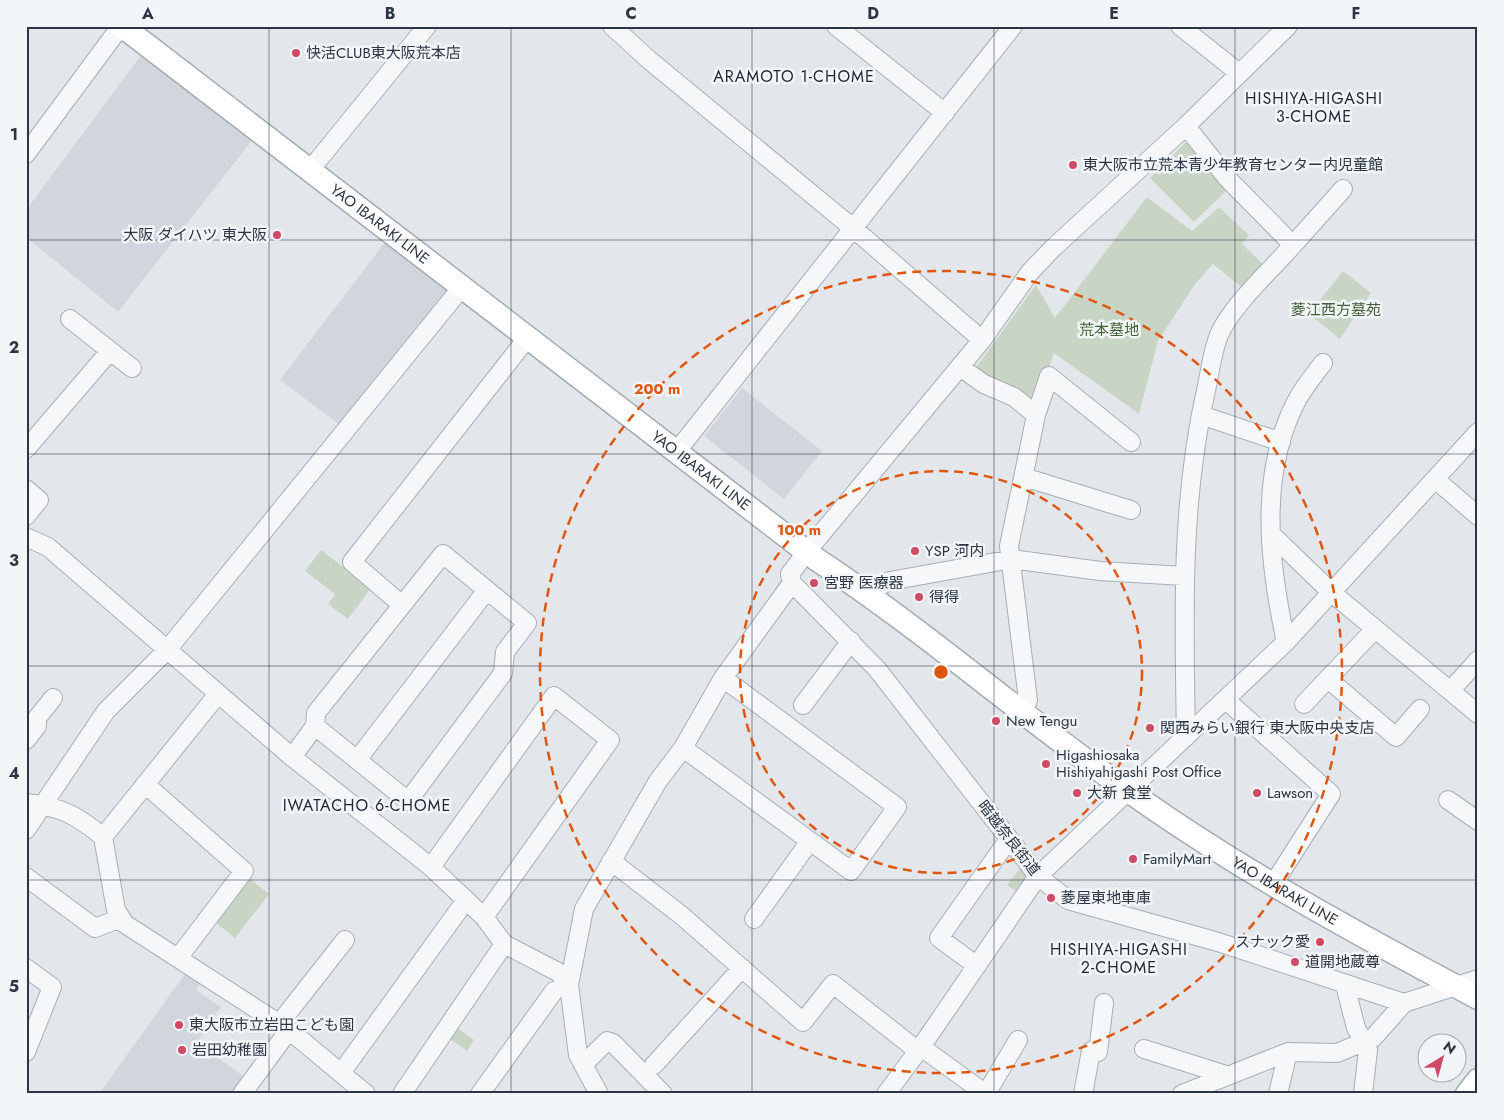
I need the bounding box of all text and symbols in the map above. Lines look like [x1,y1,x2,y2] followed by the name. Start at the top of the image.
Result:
[141,2,154,25] text: A
[385,2,395,25] text: B
[625,2,637,25] text: C
[867,2,879,25] text: D
[1109,2,1119,25] text: E
[1352,2,1360,25] text: F
[306,42,461,64] place label: 快活CLUB東大阪荒本店
[290,47,302,59] marker: 快活CLUB東大阪荒本店
[713,65,875,88] district label: ARAMOTO 1-CHOME
[1245,87,1383,128] district label: HISHIYA-HIGASHI 3-CHOME
[10,123,18,146] text: 1
[1083,154,1383,176] place label: 東大阪市立荒本青少年教育センター内児童館
[1067,159,1079,171] marker: 東大阪市立荒本青少年教育センター内児童館
[326,179,434,269] street label: YAO IBARAKI LINE
[123,224,267,246] place label: 大阪 ダイハツ 東大阪
[271,229,283,241] marker: 大阪 ダイハツ 東大阪
[1291,299,1381,321] park label: 菱江西方墓苑
[1079,319,1139,341] park label: 荒本墓地
[9,336,19,359] text: 2
[634,378,680,400] text: 200 m
[647,425,755,516] street label: YAO IBARAKI LINE
[777,519,821,541] text: 100 m
[925,540,984,562] place label: YSP 河内
[909,545,921,557] marker: YSP 河内
[9,549,19,572] text: 3
[824,572,904,594] place label: 宮野 医療器
[808,577,820,589] marker: 宮野 医療器
[929,586,959,608] place label: 得得
[913,591,925,603] marker: 得得
[932,663,950,681] centre of rings
[1006,710,1077,732] place label: New Tengu
[990,715,1002,727] marker: New Tengu
[1160,717,1375,739] place label: 関西みらい銀行 東大阪中央支店
[1144,722,1156,734] marker: 関西みらい銀行 東大阪中央支店
[1056,744,1222,783] place label: Higashiosaka Hishiyahigashi Post Office
[1040,758,1052,770] marker: Higashiosaka Hishiyahigashi Post Office
[8,762,20,785] text: 4
[1087,782,1152,804] place label: 大新 食堂
[1267,782,1313,804] place label: Lawson
[1071,787,1083,799] marker: 大新 食堂
[1251,787,1263,799] marker: Lawson
[283,794,451,817] district label: IWATACHO 6-CHOME
[973,796,1045,880] street label: 暗越奈良街道
[1143,848,1211,870] place label: FamilyMart
[1228,851,1342,931] street label: YAO IBARAKI LINE
[1127,853,1139,865] marker: FamilyMart
[1061,887,1151,909] place label: 菱屋東地車庫
[1045,892,1057,904] marker: 菱屋東地車庫
[1235,931,1310,953] place label: スナック愛
[1314,936,1326,948] marker: スナック愛
[1050,938,1188,979] district label: HISHIYA-HIGASHI 2-CHOME
[1305,951,1380,973] place label: 道開地蔵尊
[1289,956,1301,968] marker: 道開地蔵尊
[9,975,19,998] text: 5
[189,1014,354,1036] place label: 東大阪市立岩田こども園
[173,1019,185,1031] marker: 東大阪市立岩田こども園
[1416,1032,1466,1082] north arrow
[1439,1036,1460,1059] text: N
[192,1039,267,1061] place label: 岩田幼稚園
[176,1044,188,1056] marker: 岩田幼稚園

